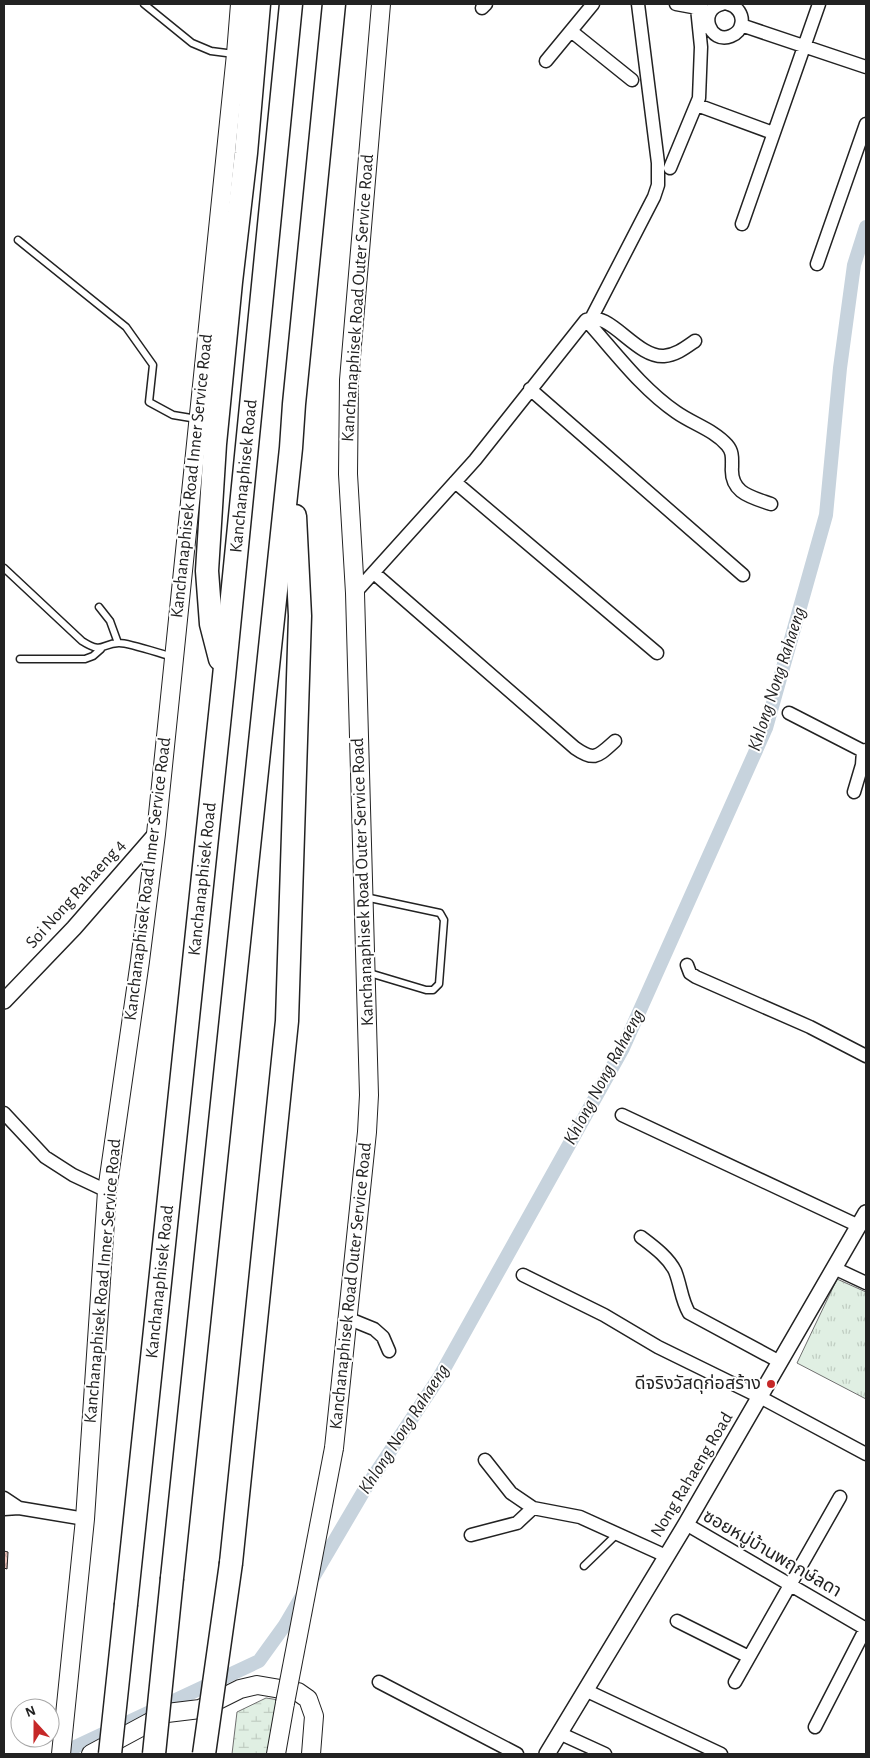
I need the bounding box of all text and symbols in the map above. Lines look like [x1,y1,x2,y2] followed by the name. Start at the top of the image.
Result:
[339,153,377,443] street label: Kanchanaphisek Road Outer Service Road
[168,333,216,619] street label: Kanchanaphisek Road Inner Service Road
[227,399,261,554] street label: Kanchanaphisek Road
[745,604,809,754] water label: Khlong Nong Rahaeng
[122,736,174,1022] street label: Kanchanaphisek Road Inner Service Road
[349,738,377,1026] street label: Kanchanaphisek Road Outer Service Road
[186,801,220,957] street label: Kanchanaphisek Road
[23,836,130,952] street label: Soi Nong Rahaeng 4
[560,1006,648,1148] water label: Khlong Nong Rahaeng
[82,1138,124,1424] street label: Kanchanaphisek Road Inner Service Road
[327,1142,375,1430] street label: Kanchanaphisek Road Outer Service Road
[143,1204,177,1359] street label: Kanchanaphisek Road
[355,1361,453,1497] water label: Khlong Nong Rahaeng
[634,1373,761,1394] place label: ดีจริงวัสดุก่อสร้าง
[765,1378,777,1390] marker: ดีจริงวัสดุก่อสร้าง
[648,1409,736,1541] street label: Nong Rahaeng Road
[699,1505,845,1603] street label: ซอยหมู่บ้านพฤกษ์ลดา
[10,1698,60,1748] north arrow
[24,1704,38,1720] text: N

